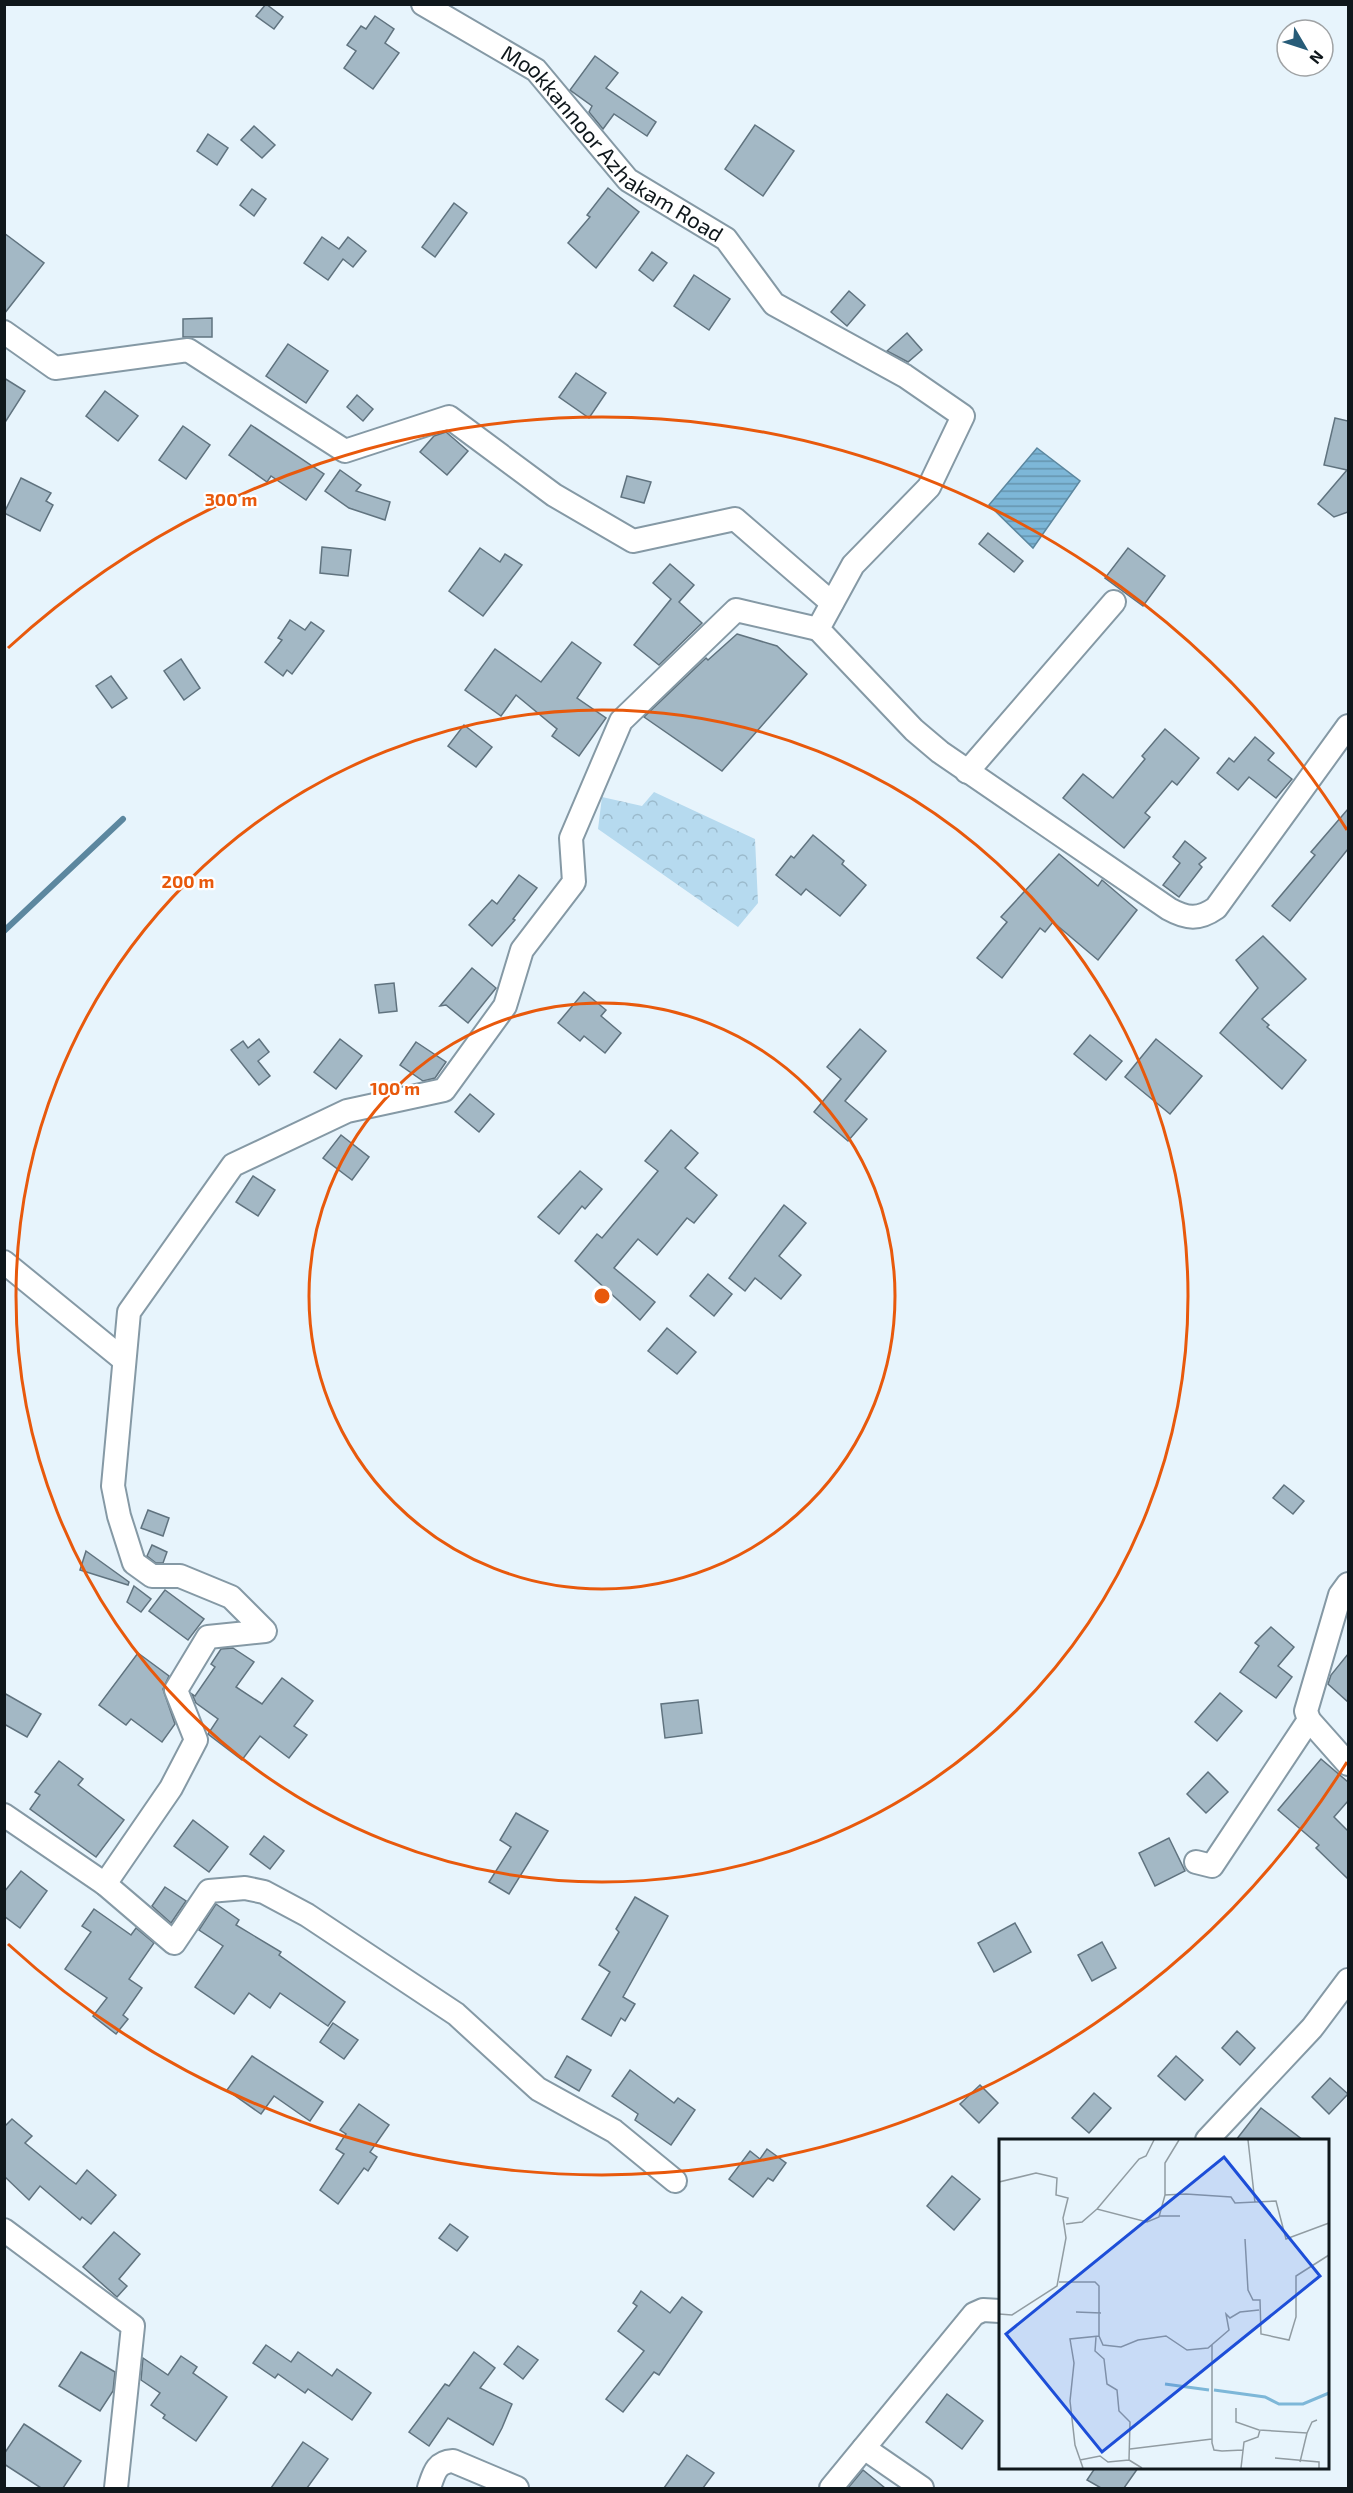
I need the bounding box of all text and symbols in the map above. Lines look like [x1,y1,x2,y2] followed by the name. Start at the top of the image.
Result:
[1275,18,1335,78] north arrow
[497,39,728,246] street label: Mookkannoor Azhakam Road
[1306,47,1328,68] text: N
[205,488,257,510] text: 300 m
[162,870,214,892] text: 200 m
[370,1077,420,1099] text: 100 m
[592,1286,612,1306] centre of rings
[999,2139,1329,2469] inset map

